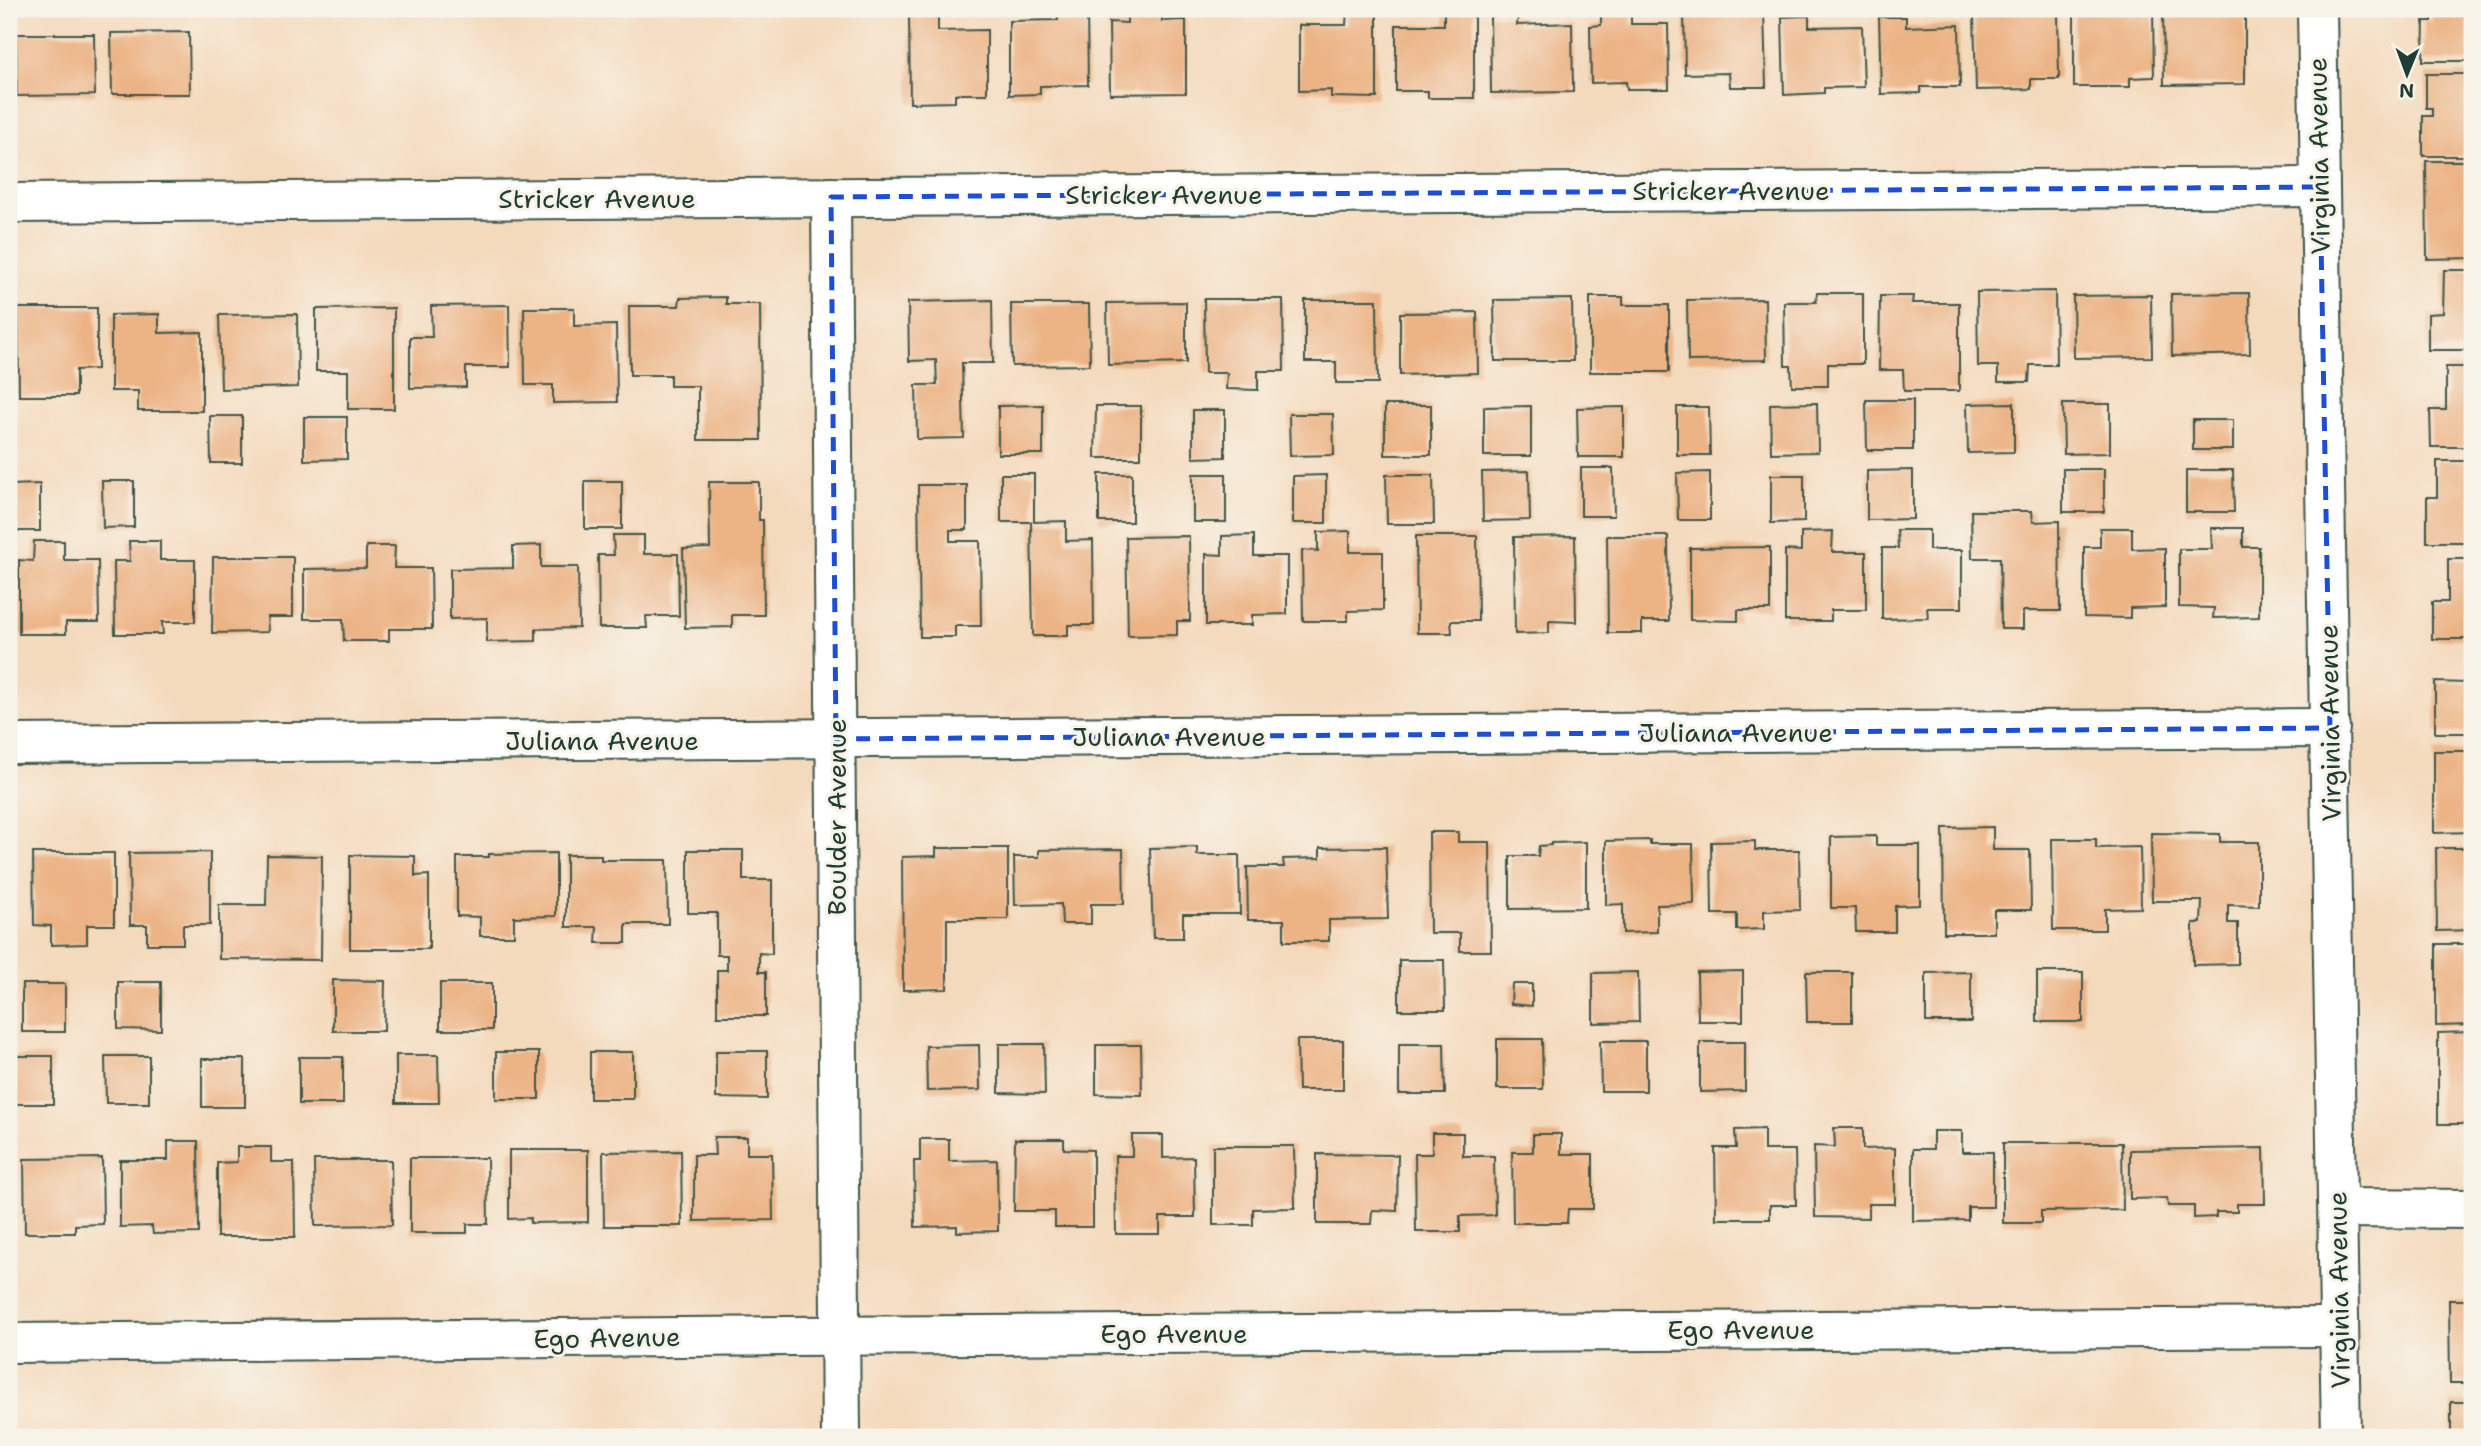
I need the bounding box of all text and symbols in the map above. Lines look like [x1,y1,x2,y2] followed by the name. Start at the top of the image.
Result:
[2372,38,2442,108] north arrow
[2299,57,2338,255] street label: Virginia Avenue
[2399,78,2414,103] text: N
[1632,173,1830,208] street label: Stricker Avenue
[1065,177,1263,212] street label: Stricker Avenue
[498,181,696,216] street label: Stricker Avenue
[2310,624,2349,822] street label: Virginia Avenue
[1639,715,1833,750] street label: Juliana Avenue
[819,719,854,915] street label: Boulder Avenue
[1072,719,1266,754] street label: Juliana Avenue
[505,723,699,758] street label: Juliana Avenue
[2319,1191,2358,1389] street label: Virginia Avenue
[1667,1312,1815,1347] street label: Ego Avenue
[1100,1316,1248,1351] street label: Ego Avenue
[533,1319,681,1356] street label: Ego Avenue

